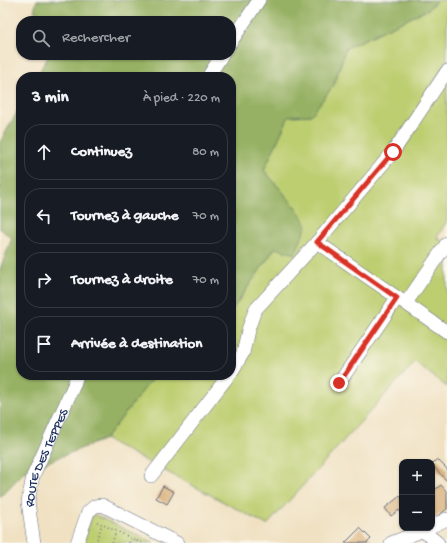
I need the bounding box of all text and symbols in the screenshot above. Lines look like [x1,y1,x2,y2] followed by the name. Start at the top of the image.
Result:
[16,16,236,60] search box
[30,27,52,49] icon: search
[62,29,130,47] text: Rechercher
[32,88,69,108] text: 3 min
[143,91,220,106] text: À pied · 220 m
[33,141,55,163] icon: ahead
[71,143,132,161] text: Continuez
[384,143,402,161] route start
[192,145,219,160] text: 80 m
[33,205,55,227] icon: left
[71,207,179,225] text: Tournez à gauche
[193,209,219,224] text: 70 m
[33,269,55,291] icon: right
[71,271,173,289] text: Tournez à droite
[193,273,219,288] text: 70 m
[33,333,55,355] icon: arrive
[71,335,202,353] text: Arrivée à destination
[330,374,348,392] route end
[23,406,73,508] street label: ROUTE DES TEPPES
[399,459,435,531] map controls
[399,459,435,495] button: +
[399,495,435,531] button: −

